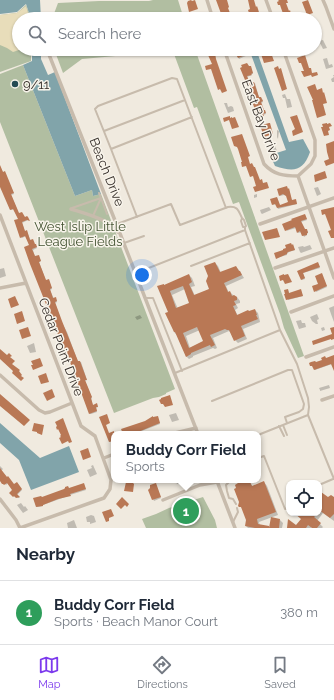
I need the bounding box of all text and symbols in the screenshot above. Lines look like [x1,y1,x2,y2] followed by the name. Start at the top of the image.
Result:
[12,12,322,56] search box
[26,23,48,45] icon: search
[58,25,141,43] text: Search here
[23,77,50,92] place label: 9/11
[239,77,283,163] street label: East Bay Drive
[10,79,20,89] marker: 9/11
[86,136,128,209] street label: Beach Drive
[34,219,126,249] park label: West Islip Little League Fields
[132,265,152,285] your location
[35,296,87,399] street label: Cedar Point Drive
[111,431,261,483] popup
[126,441,246,459] text: Buddy Corr Field
[126,459,165,474] text: Sports
[286,480,322,516] map controls
[286,480,322,516] button: locate
[173,496,199,526] pin: 1
[16,544,75,564] text: Nearby
[54,596,174,614] text: Buddy Corr Field
[26,605,32,620] text: 1
[280,605,318,620] text: 380 m
[54,614,218,629] text: Sports · Beach Manor Court
[38,654,61,691] tab: Map
[137,654,188,691] tab: Directions
[264,654,296,691] tab: Saved

